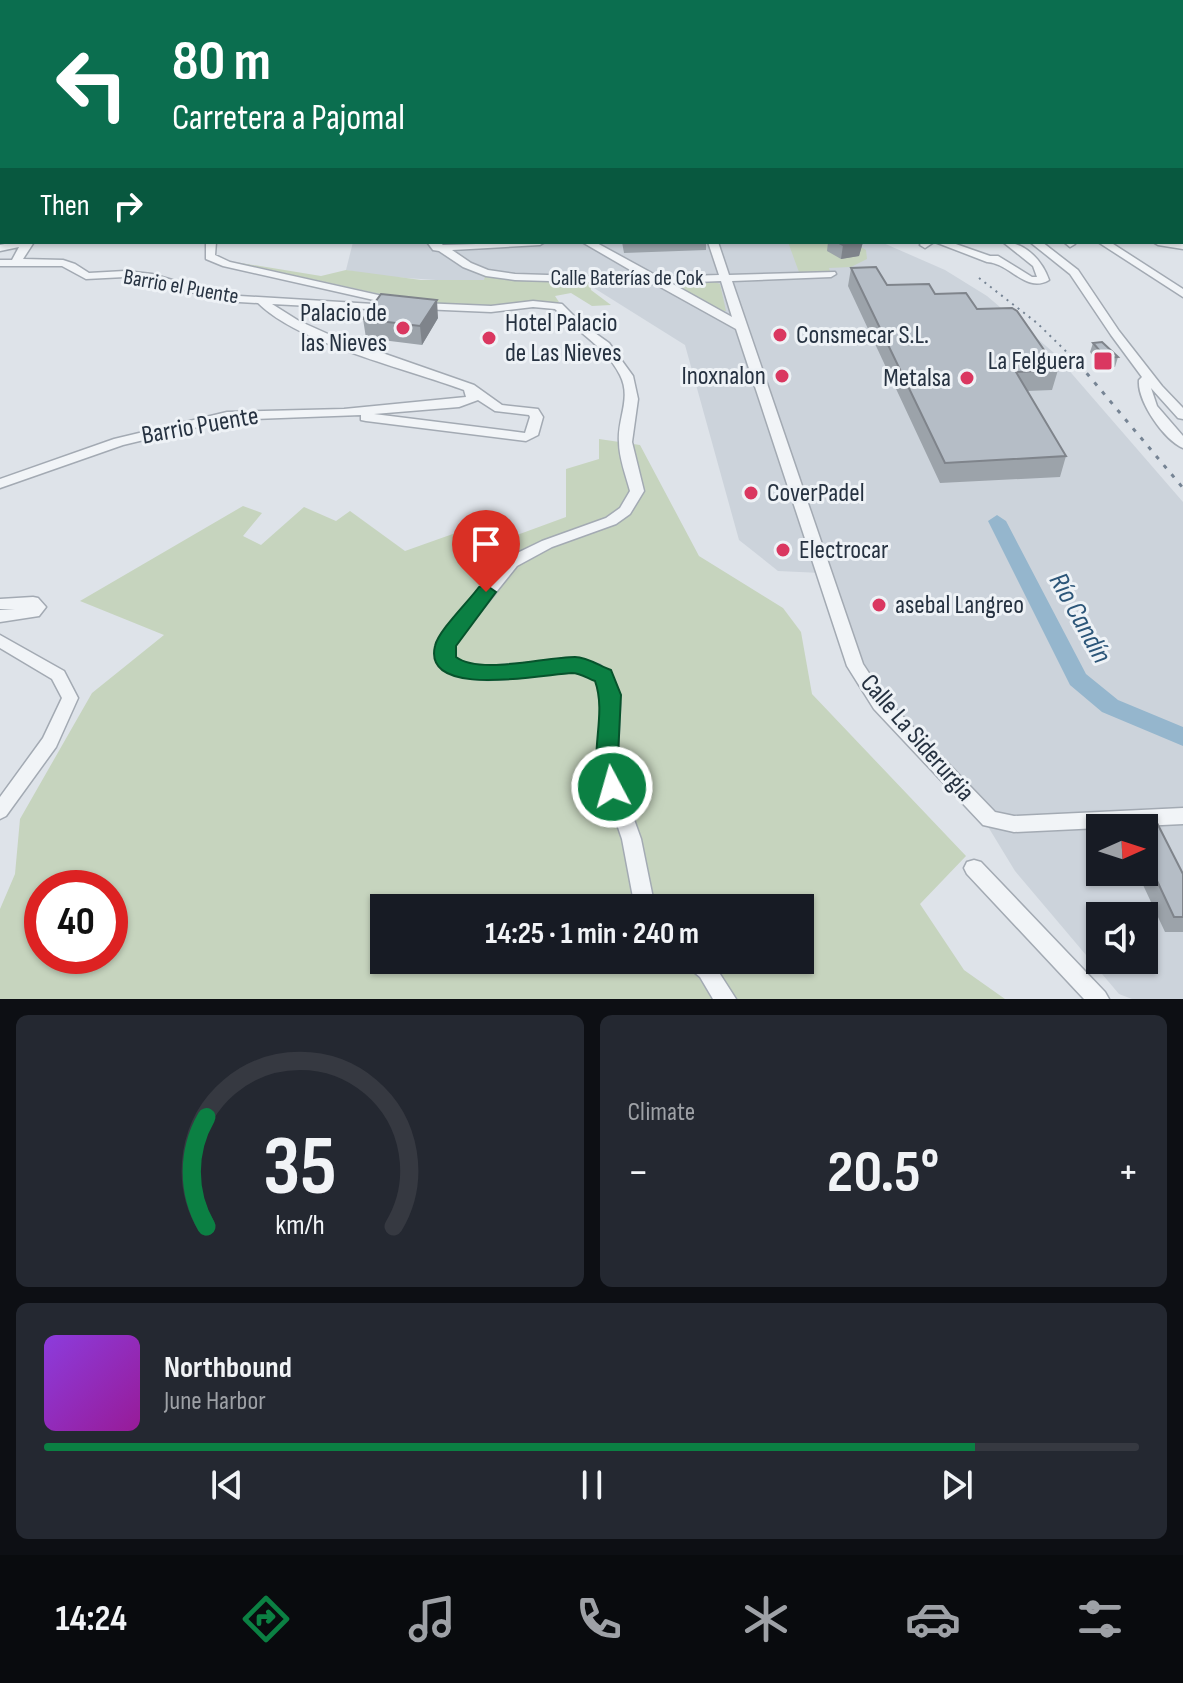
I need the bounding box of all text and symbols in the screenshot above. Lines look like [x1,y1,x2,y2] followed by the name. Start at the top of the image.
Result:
[172,29,271,96] text: 80 m
[40,32,144,136] icon: left
[172,97,405,140] text: Carretera a Pajomal
[106,184,150,228] icon: right
[40,188,90,224] text: Then
[121,264,241,310] street label: Barrio el Puente
[551,265,704,292] street label: Calle Baterías de Cok
[300,298,387,359] place label: Palacio de las Nieves
[505,308,622,369] place label: Hotel Palacio de Las Nieves
[394,319,412,337] marker: Palacio de las Nieves
[796,320,929,351] place label: Consmecar S.L.
[771,326,789,344] marker: Consmecar S.L.
[480,329,498,347] marker: Hotel Palacio de Las Nieves
[988,346,1085,377] place label: La Felguera
[1092,350,1114,372] marker: La Felguera
[681,361,766,392] place label: Inoxnalon
[883,363,951,394] place label: Metalsa
[773,367,791,385] marker: Inoxnalon
[958,369,976,387] marker: Metalsa
[139,400,261,452] street label: Barrio Puente
[767,478,865,509] place label: CoverPadel
[742,484,760,502] marker: CoverPadel
[452,510,520,592] pin
[464,522,508,566] icon: arrive
[799,535,889,566] place label: Electrocar
[774,541,792,559] marker: Electrocar
[1042,567,1118,669] water label: Río Candín
[895,590,1024,621] place label: asebal Langreo
[870,596,888,614] marker: asebal Langreo
[854,668,980,808] street label: Calle La Siderurgia
[570,745,654,829] position arrow
[1086,814,1158,886] north arrow
[1086,814,1158,974] map controls
[24,870,128,974] speed limit sign: 40
[1086,902,1158,974] button: sound
[485,916,699,952] text: 14:25 · 1 min · 240 m
[628,1097,695,1128] text: Climate
[263,1118,337,1218] text: 35
[827,1137,939,1209] text: 20.5°
[628,1146,649,1199] text: −
[1117,1146,1139,1199] text: +
[275,1208,324,1243] text: km/h
[164,1350,292,1386] text: Northbound
[164,1386,266,1417] text: June Harbor
[205,1463,249,1507] icon: previous
[570,1463,614,1507] icon: pause
[935,1463,979,1507] icon: next
[238,1591,294,1647] icon: directions
[404,1591,460,1647] icon: music
[571,1591,627,1647] icon: phone
[738,1591,794,1647] icon: climate
[905,1591,961,1647] icon: car
[1072,1591,1128,1647] icon: filters
[55,1598,127,1641] text: 14:24

